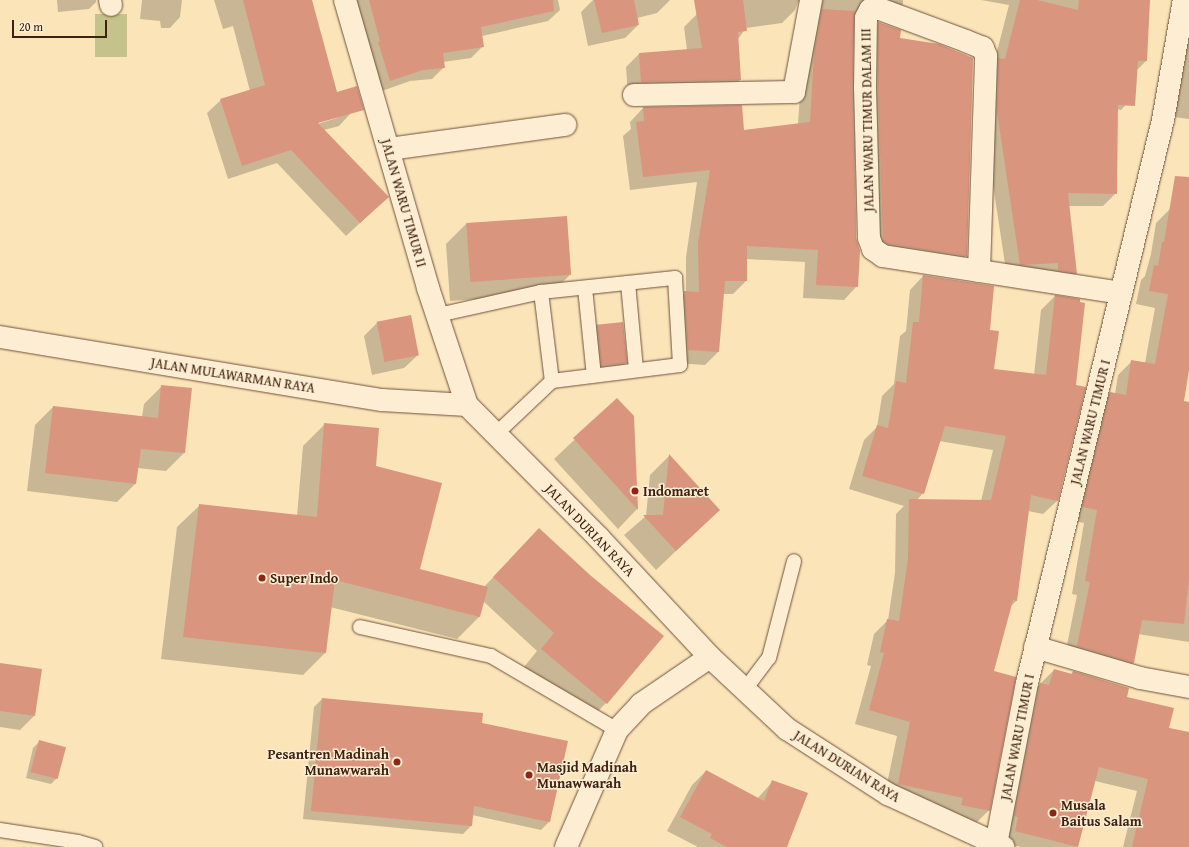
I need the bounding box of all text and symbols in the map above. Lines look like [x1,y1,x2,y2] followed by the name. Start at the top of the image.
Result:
[14,12,109,38] scale bar
[19,18,43,35] text: 20 m
[857,28,877,212] street label: JALAN WARU TIMUR DALAM III
[378,137,430,269] street label: JALAN WARU TIMUR II
[150,354,316,396] street label: JALAN MULAWARMAN RAYA
[1066,358,1114,486] street label: JALAN WARU TIMUR I
[541,480,639,580] street label: JALAN DURIAN RAYA
[643,483,709,499] place label: Indomaret
[630,486,640,496] marker: Indomaret
[270,570,338,586] place label: Super Indo
[257,573,267,583] marker: Super Indo
[997,672,1037,802] street label: JALAN WARU TIMUR I
[791,726,903,806] street label: JALAN DURIAN RAYA
[267,746,389,778] place label: Pesantren Madinah Munawwarah
[392,757,402,767] marker: Pesantren Madinah Munawwarah
[537,759,637,792] place label: Masjid Madinah Munawwarah
[524,770,534,780] marker: Masjid Madinah Munawwarah
[1061,797,1142,830] place label: Musala Baitus Salam
[1048,808,1058,818] marker: Musala Baitus Salam

